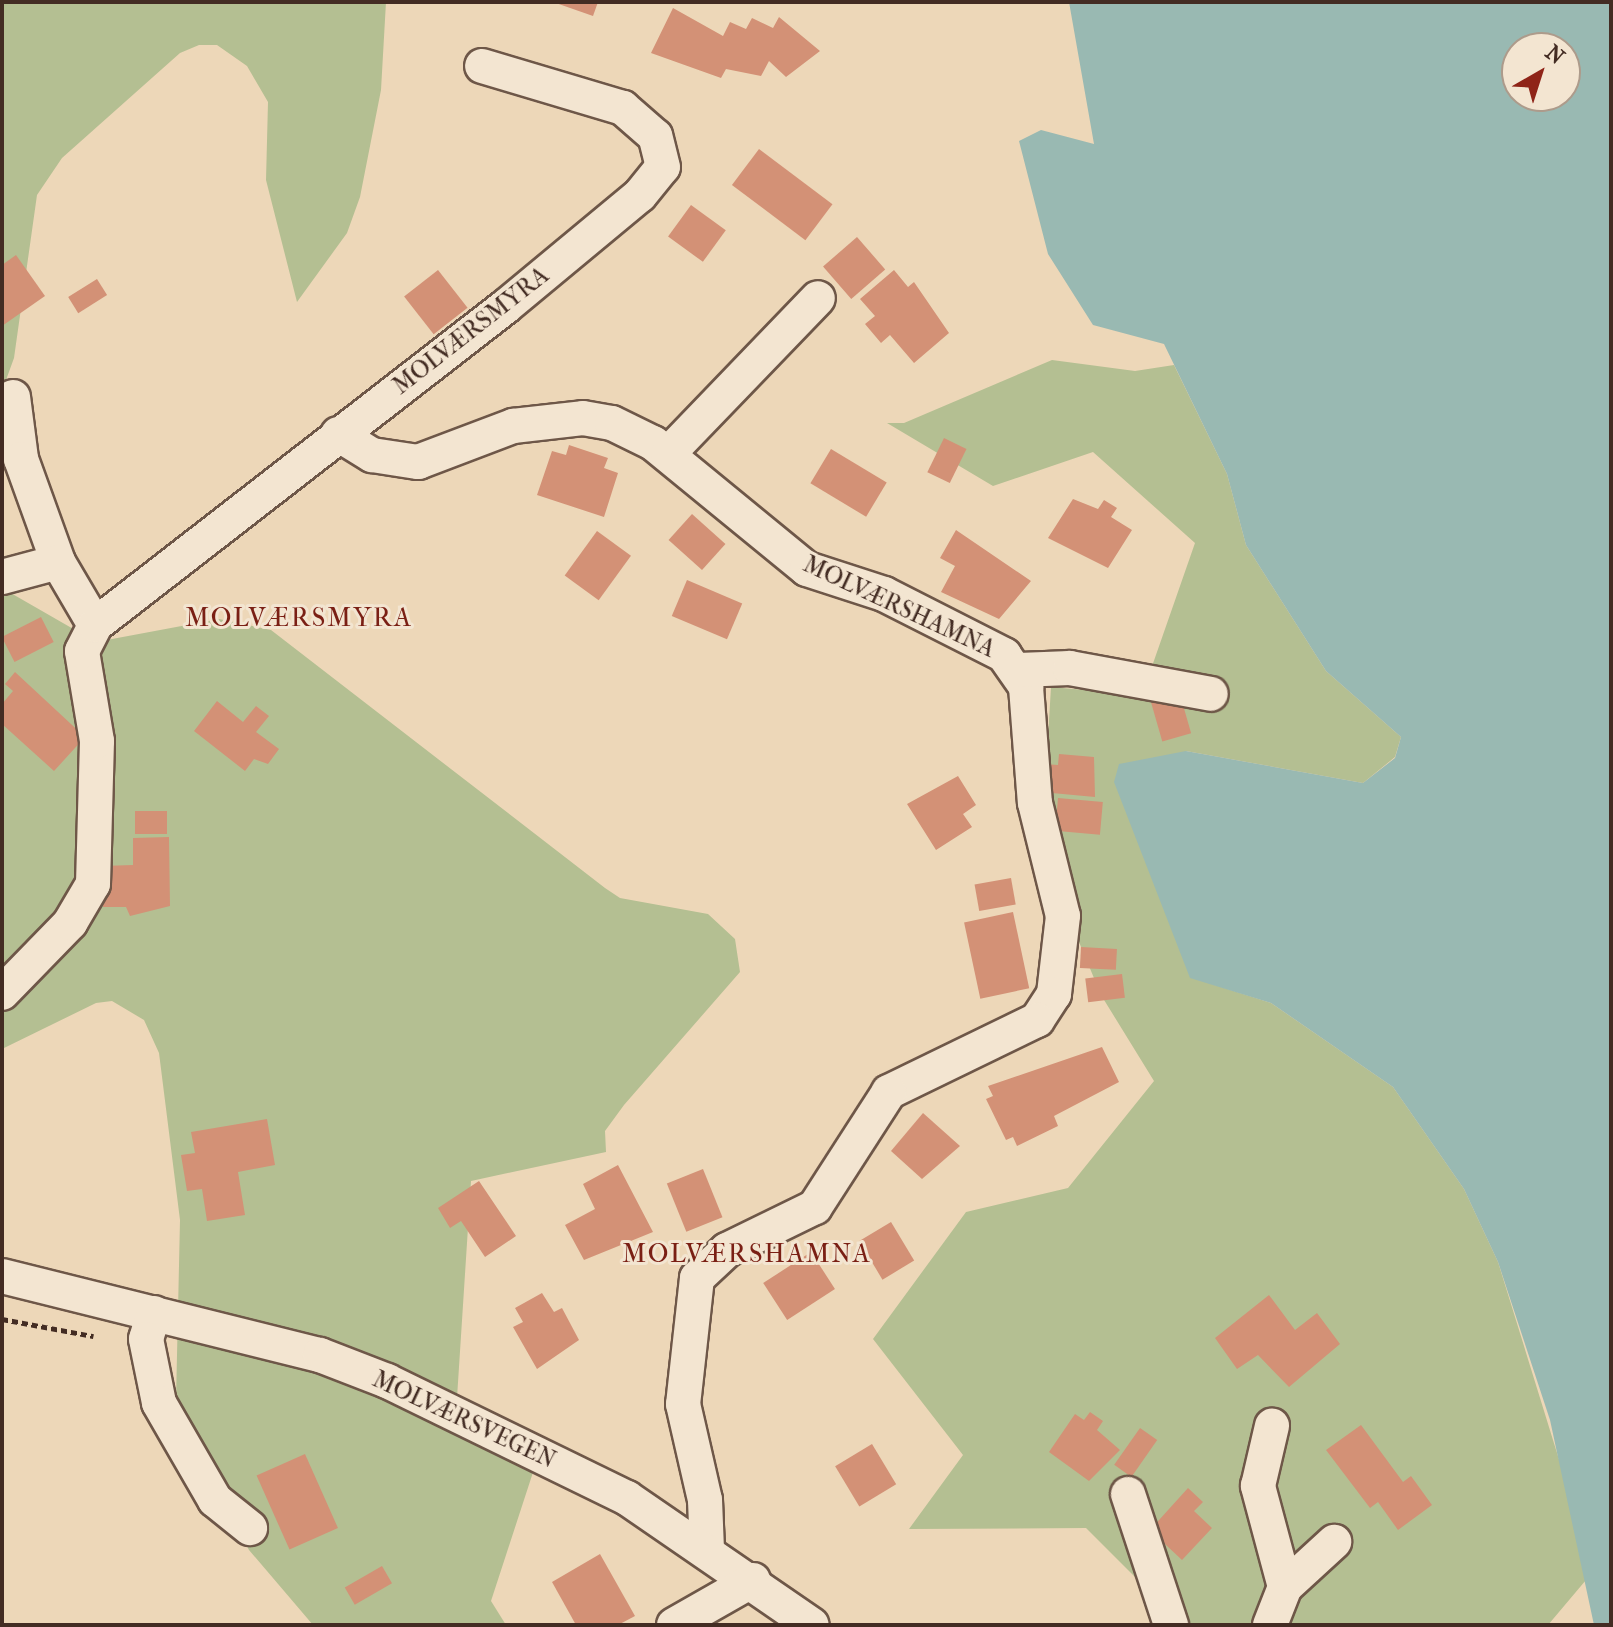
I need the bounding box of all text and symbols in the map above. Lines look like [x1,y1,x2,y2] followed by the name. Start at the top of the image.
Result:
[1501,32,1581,112] north arrow
[1540,40,1570,70] text: N
[387,261,555,401] street label: MOLVÆRSMYRA
[799,550,999,664] street label: MOLVÆRSHAMNA
[185,602,413,634] district label: MOLVÆRSMYRA
[622,1238,872,1270] district label: MOLVÆRSHAMNA
[368,1365,560,1475] street label: MOLVÆRSVEGEN

